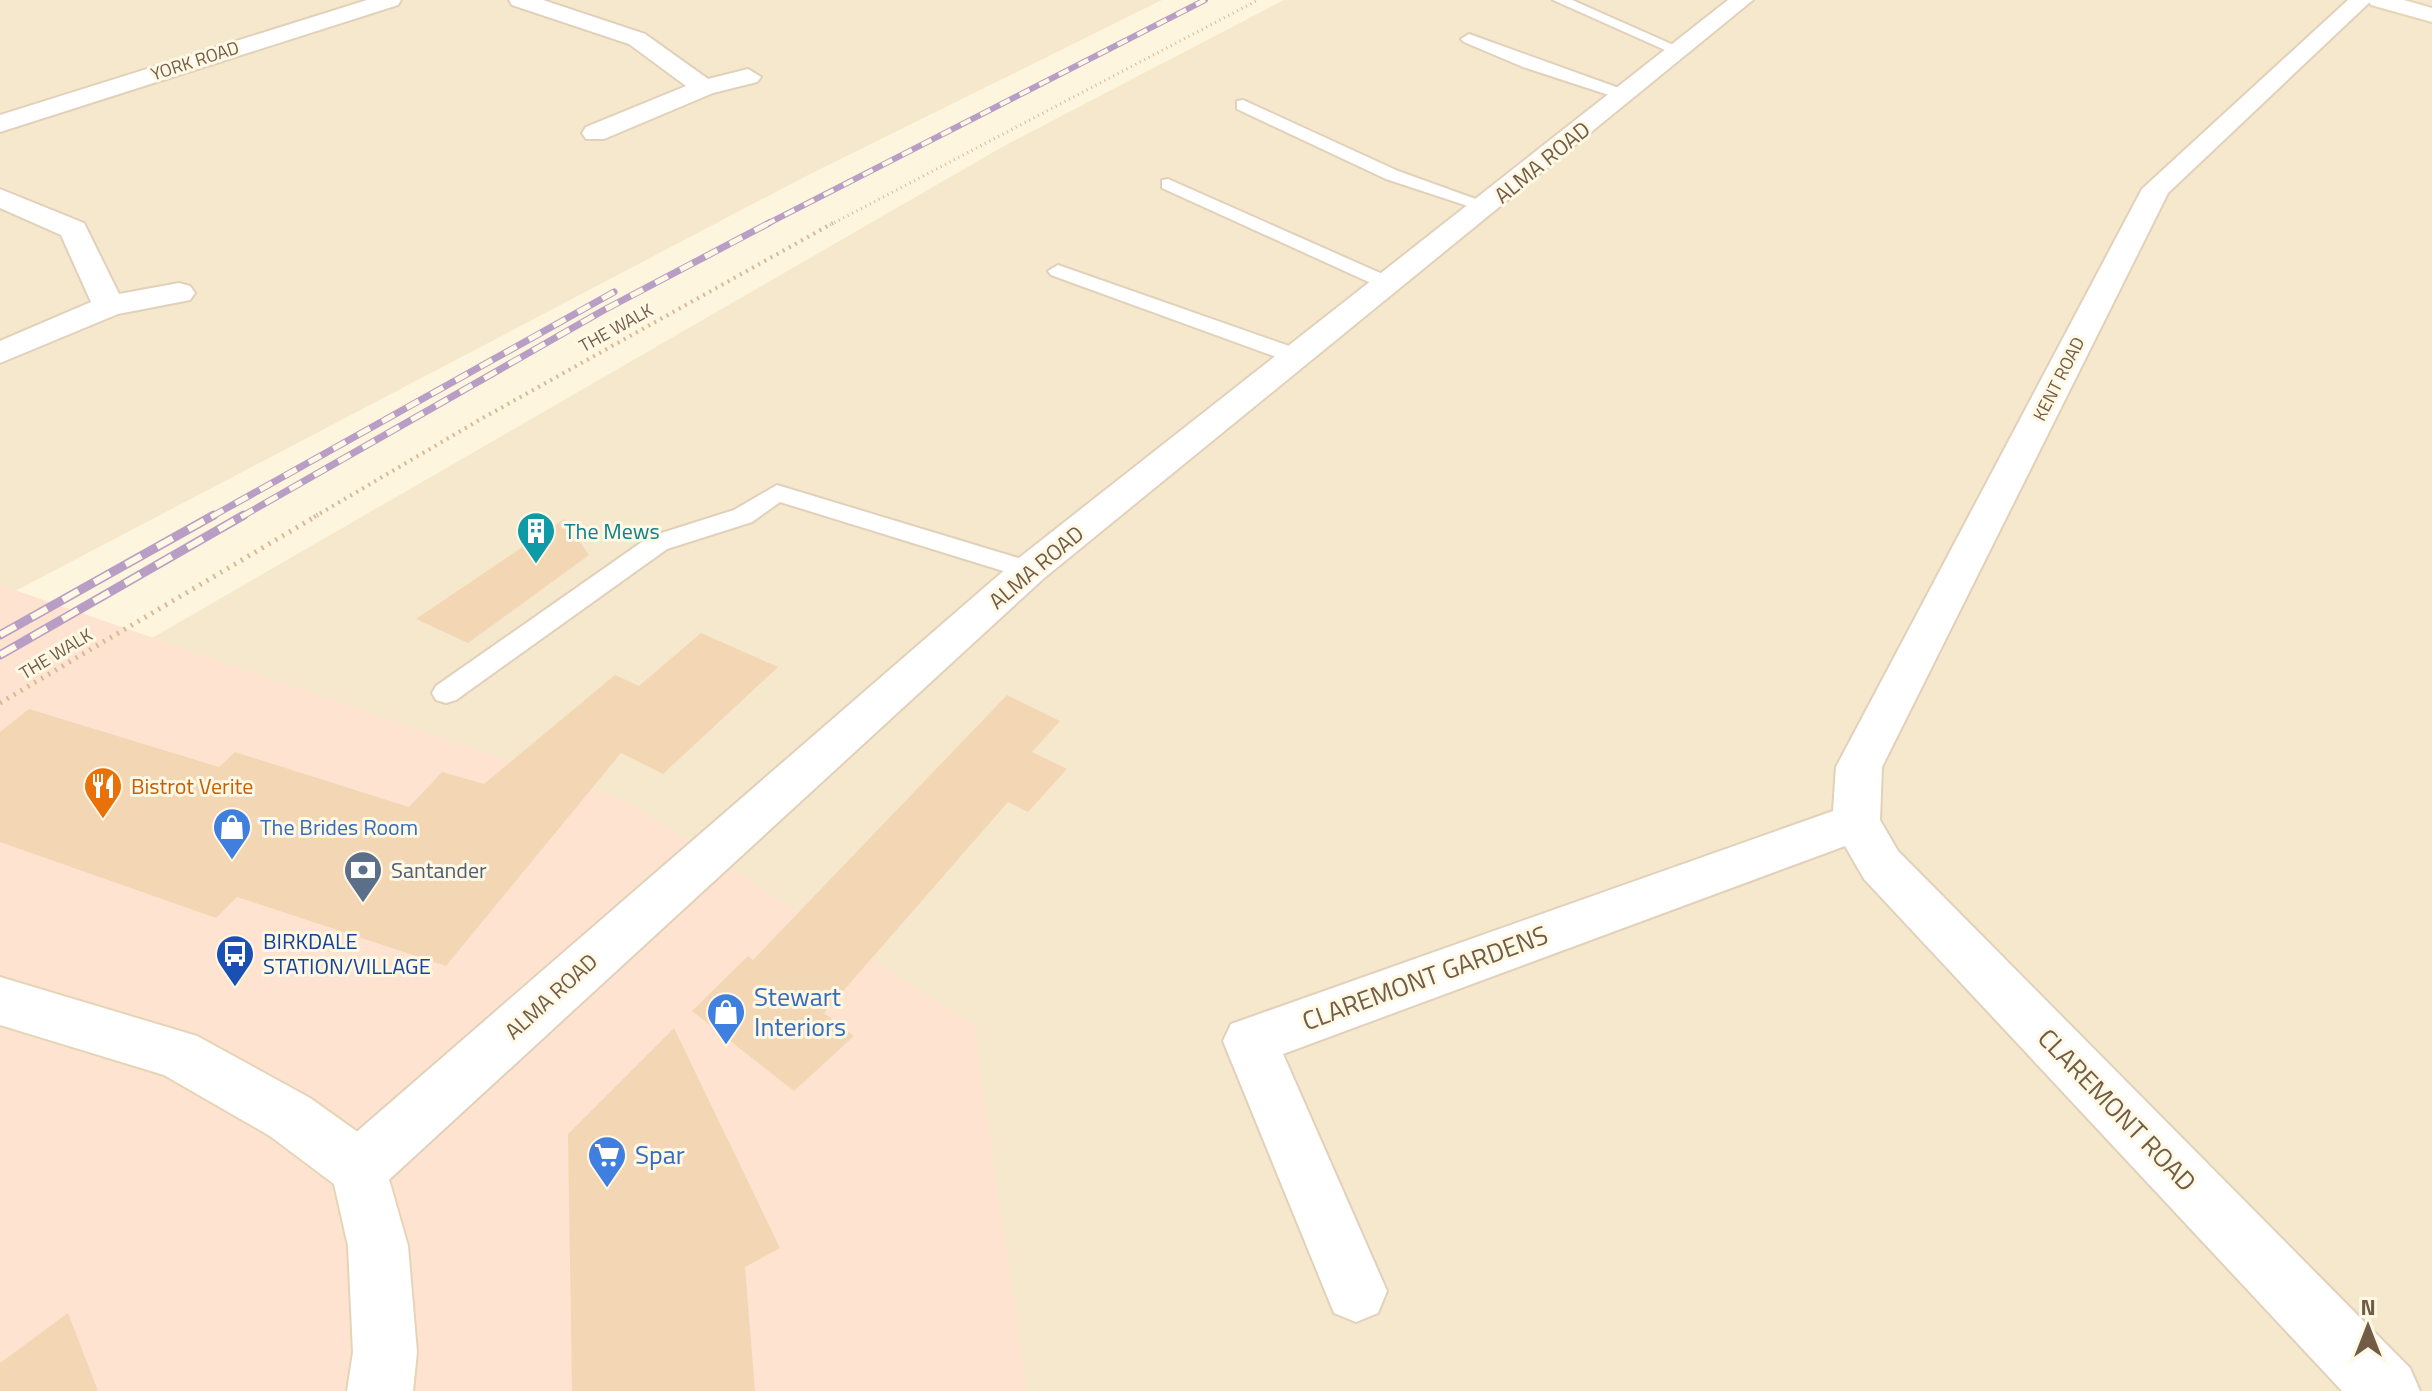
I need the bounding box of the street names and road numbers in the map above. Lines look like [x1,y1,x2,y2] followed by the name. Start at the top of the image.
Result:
[147,34,242,87] street label: YORK ROAD
[1487,113,1597,211] street label: ALMA ROAD
[574,296,658,359] street label: THE WALK
[2026,332,2091,425] street label: KENT ROAD
[981,517,1091,617] street label: ALMA ROAD
[14,621,97,686] street label: THE WALK
[1297,915,1553,1040] street label: CLAREMONT GARDENS
[497,945,605,1047] street label: ALMA ROAD
[2029,1019,2206,1200] street label: CLAREMONT ROAD

